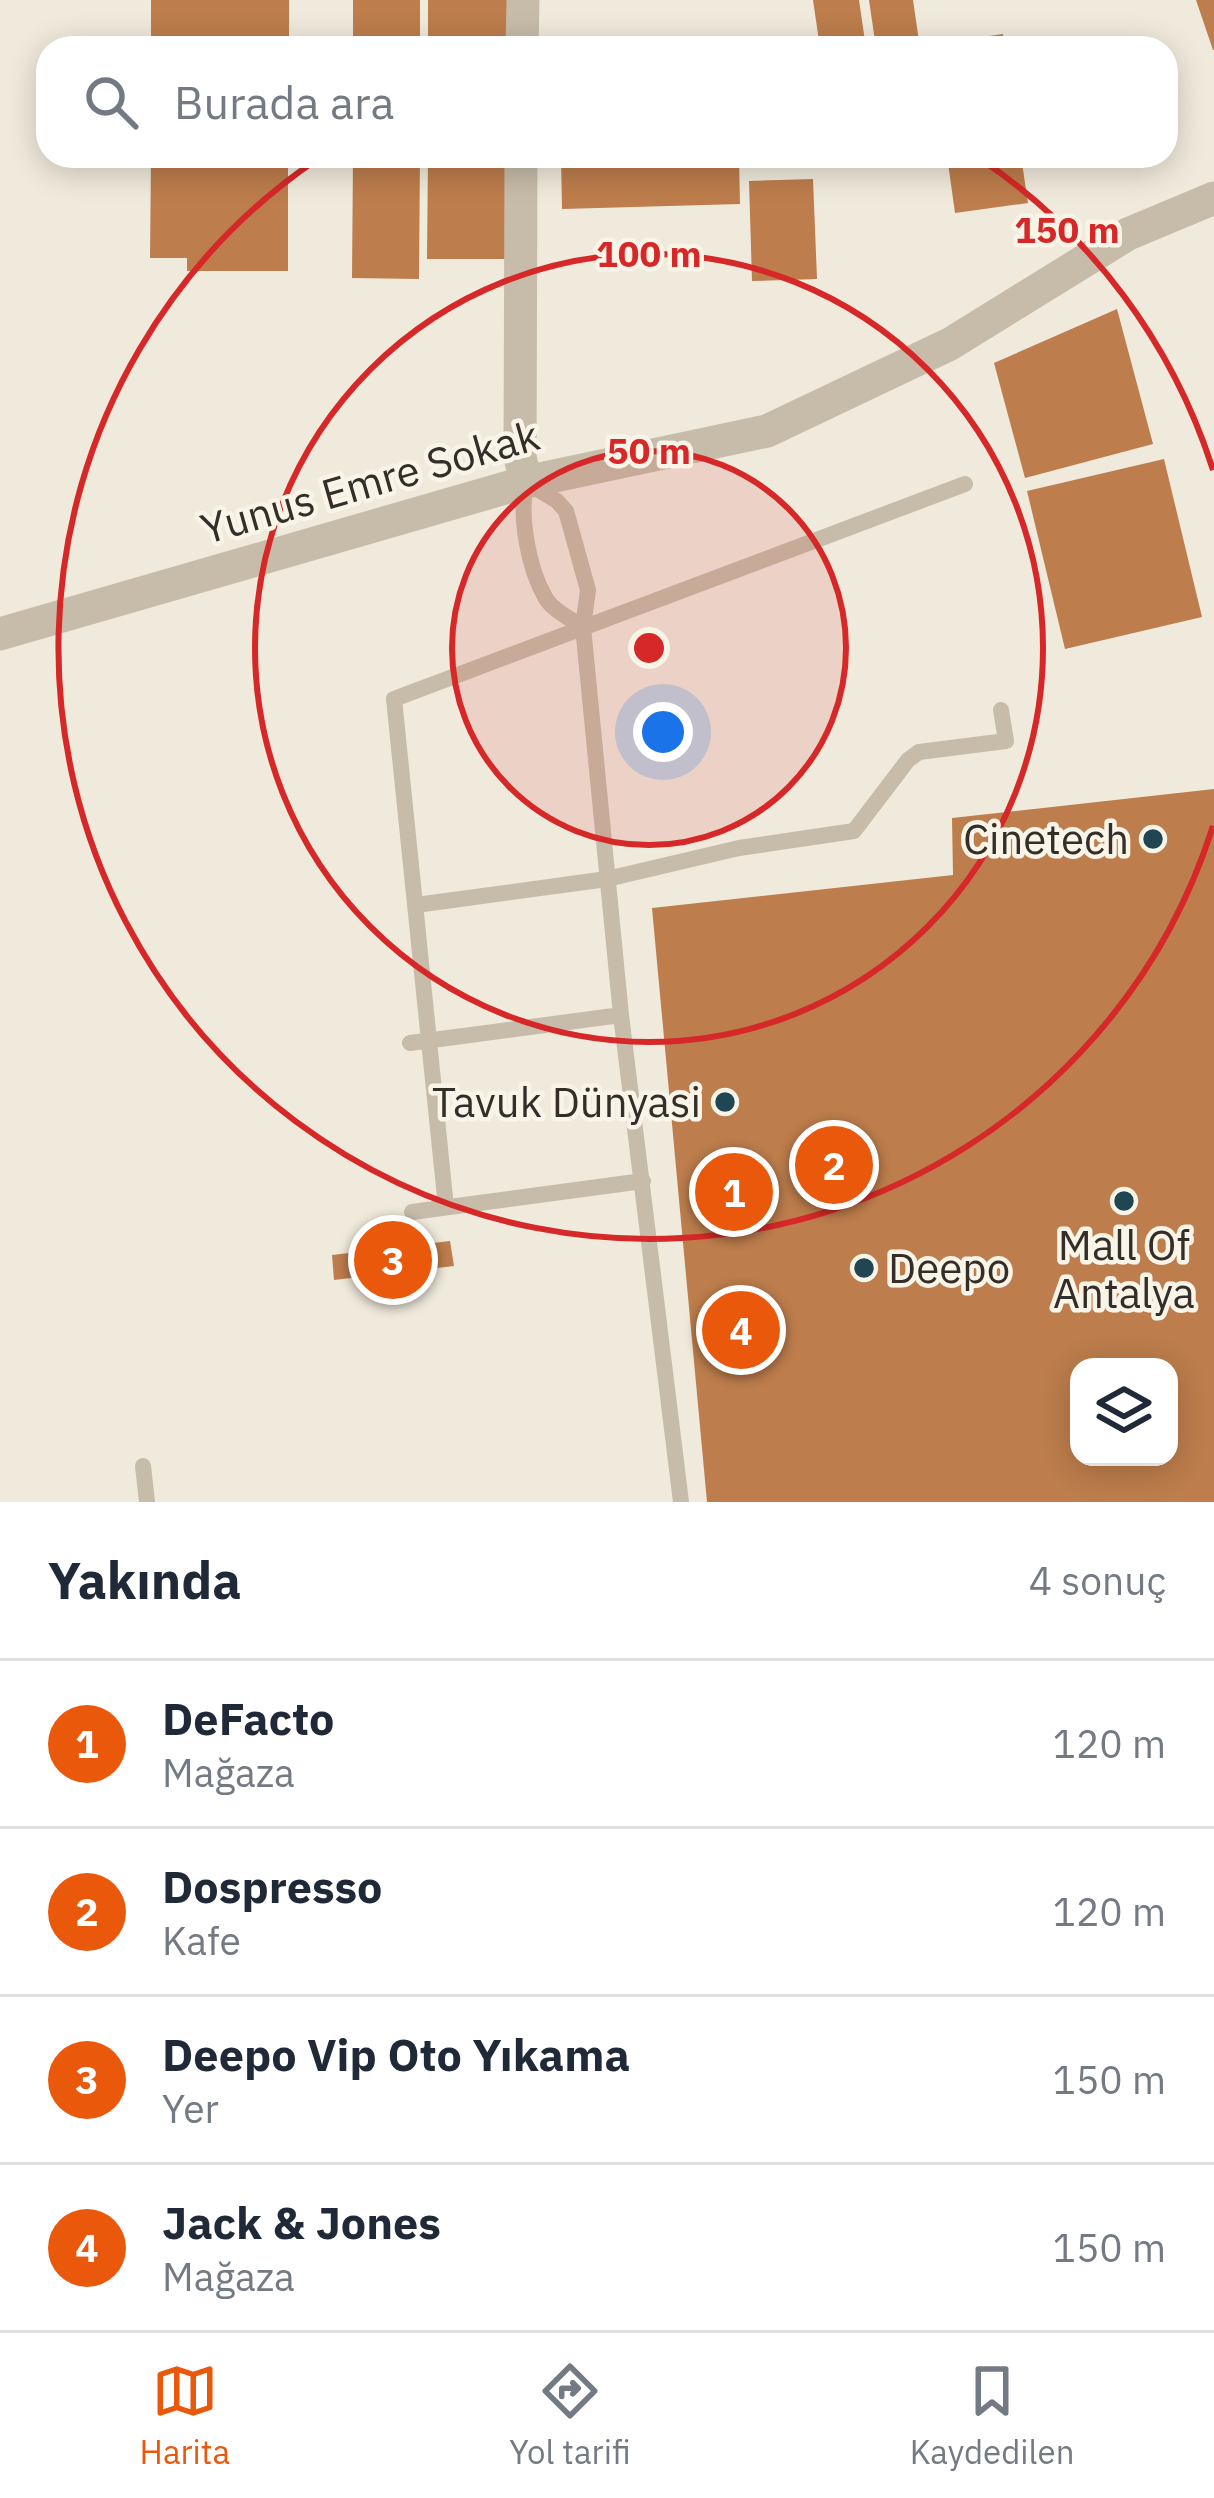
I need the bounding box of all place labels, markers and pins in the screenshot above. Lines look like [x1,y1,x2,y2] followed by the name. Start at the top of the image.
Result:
[628,627,670,669] centre of rings
[963,811,1129,866] place label: Cinetech
[1140,826,1166,852] marker: Cinetech
[432,1074,701,1129] place label: Tavuk Dünyasi
[712,1089,738,1115] marker: Tavuk Dünyasi
[795,1120,873,1210] pin: 2
[695,1147,773,1237] pin: 1
[1111,1188,1137,1214] marker: Mall Of Antalya
[354,1215,432,1305] pin: 3
[1053,1217,1195,1320] place label: Mall Of Antalya
[888,1240,1010,1295] place label: Deepo
[851,1255,877,1281] marker: Deepo
[702,1285,780,1375] pin: 4

